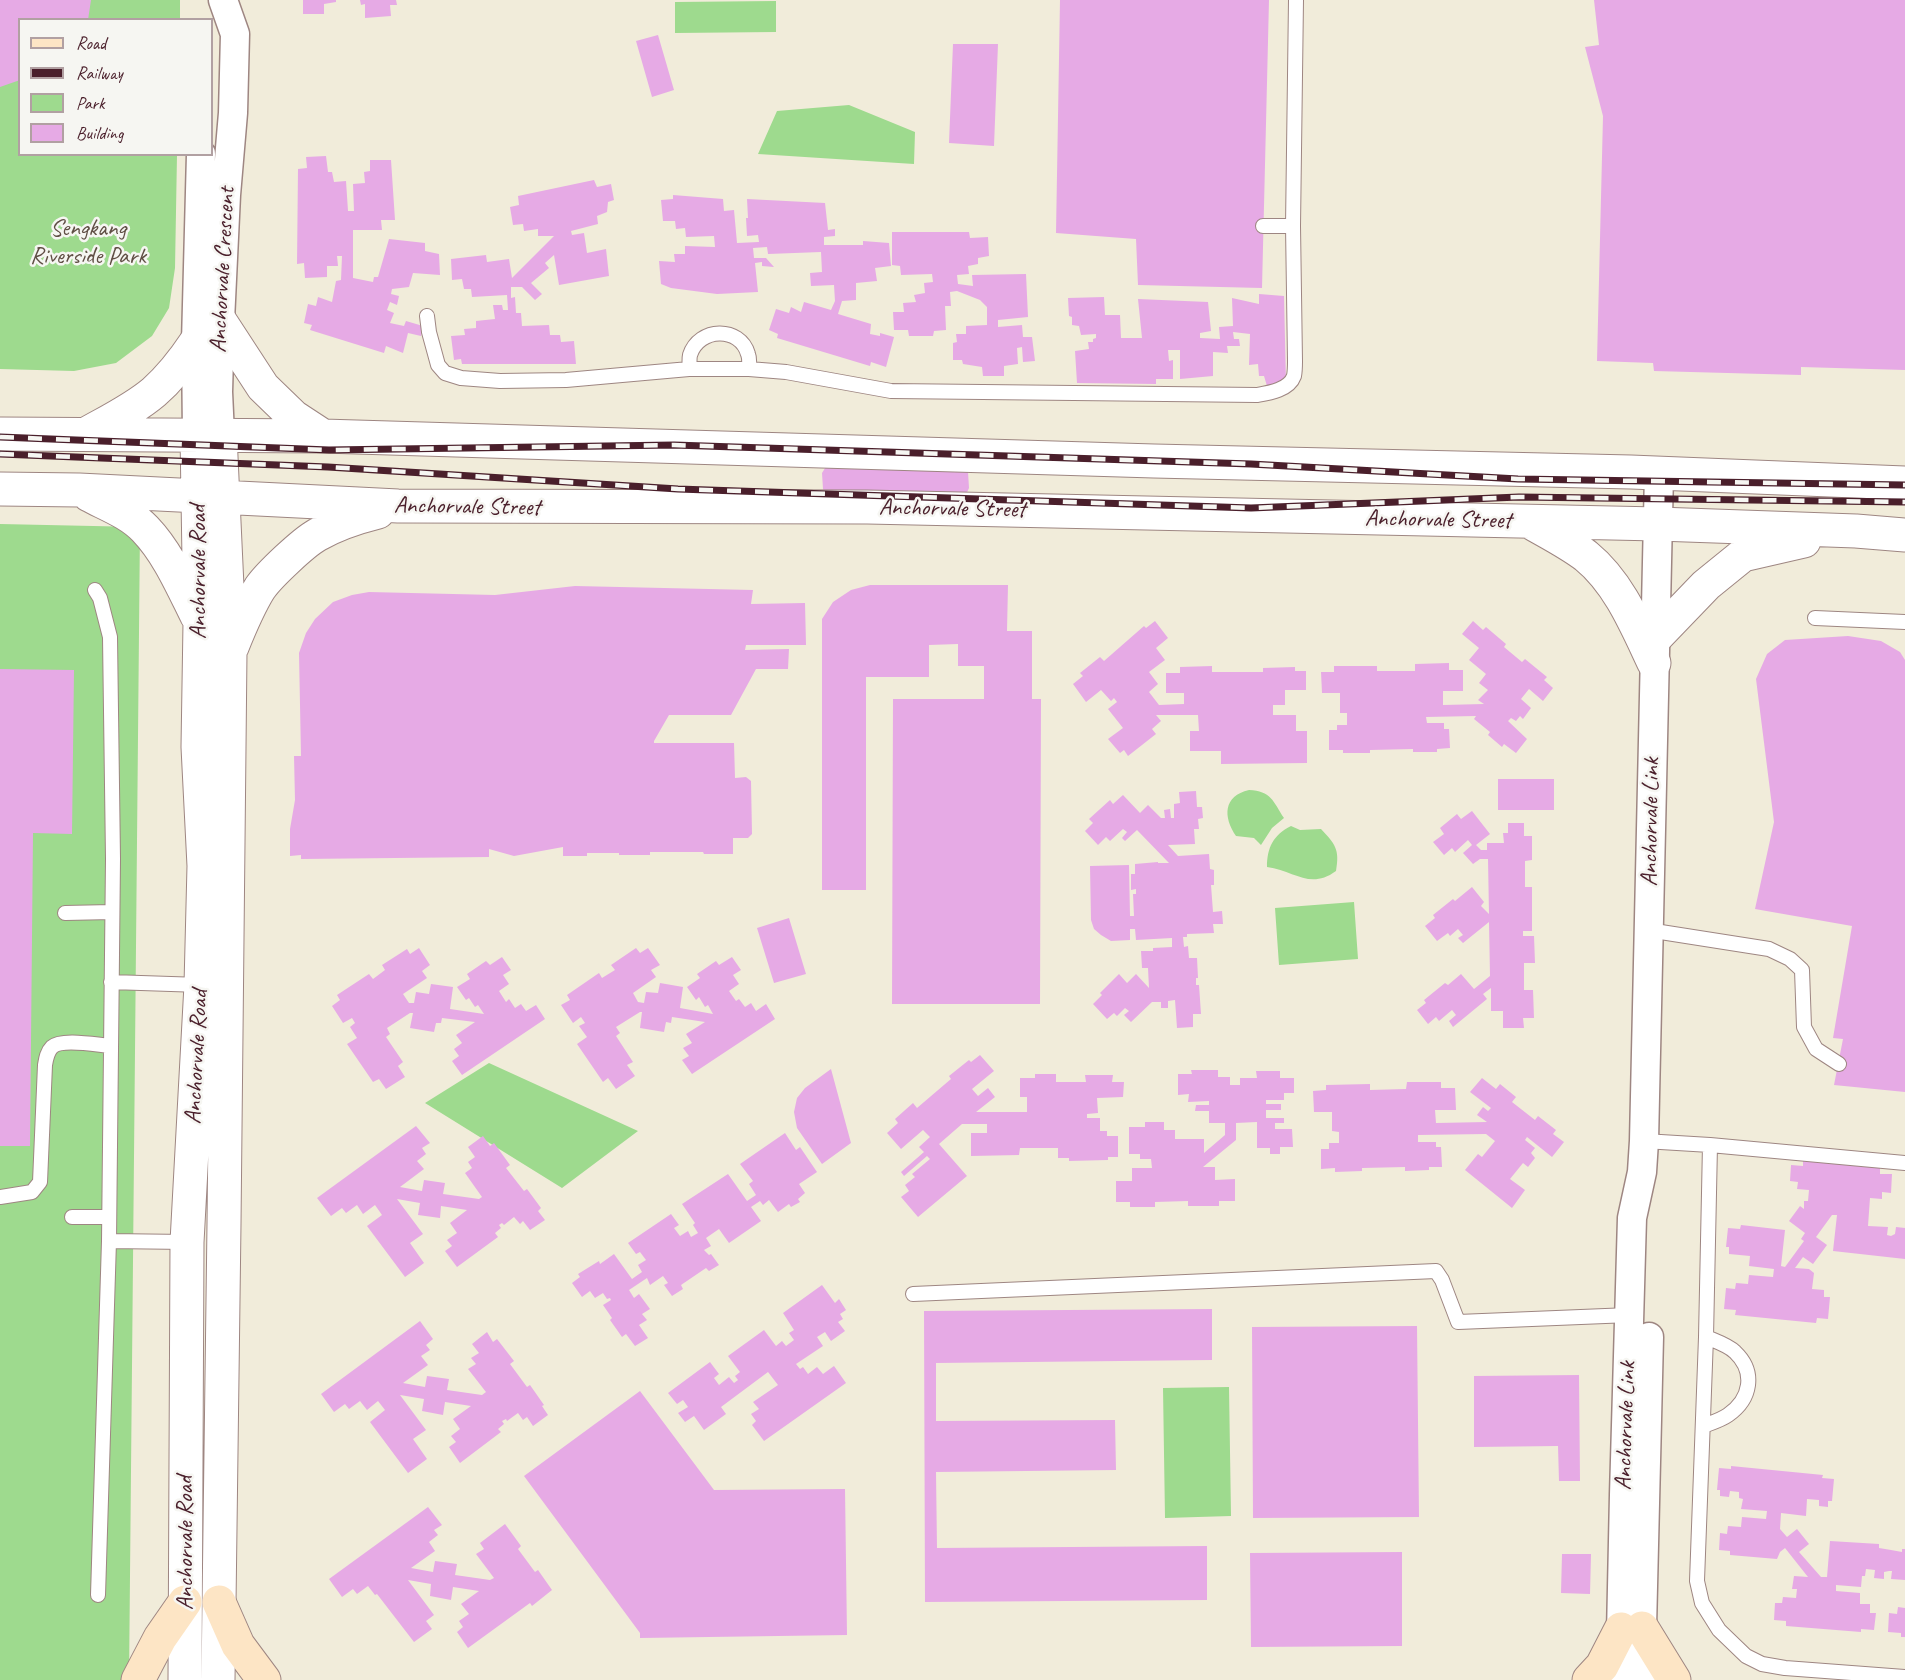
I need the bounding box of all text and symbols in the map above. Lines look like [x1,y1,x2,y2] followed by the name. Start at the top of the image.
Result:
[18,18,213,156] legend
[76,32,106,54] text: Road
[76,62,123,84] text: Railway
[76,92,105,114] text: Park
[76,122,123,144] text: Building
[204,186,242,354] street label: Anchorvale Crescent
[30,215,146,271] park label: Sengkang Riverside Park
[393,491,541,523] street label: Anchorvale Street
[878,493,1026,525] street label: Anchorvale Street
[1364,504,1512,536] street label: Anchorvale Street
[185,505,213,639] street label: Anchorvale Road
[1635,757,1667,887] street label: Anchorvale Link
[179,989,215,1125] street label: Anchorvale Road
[1609,1361,1643,1491] street label: Anchorvale Link
[172,1476,200,1610] street label: Anchorvale Road

